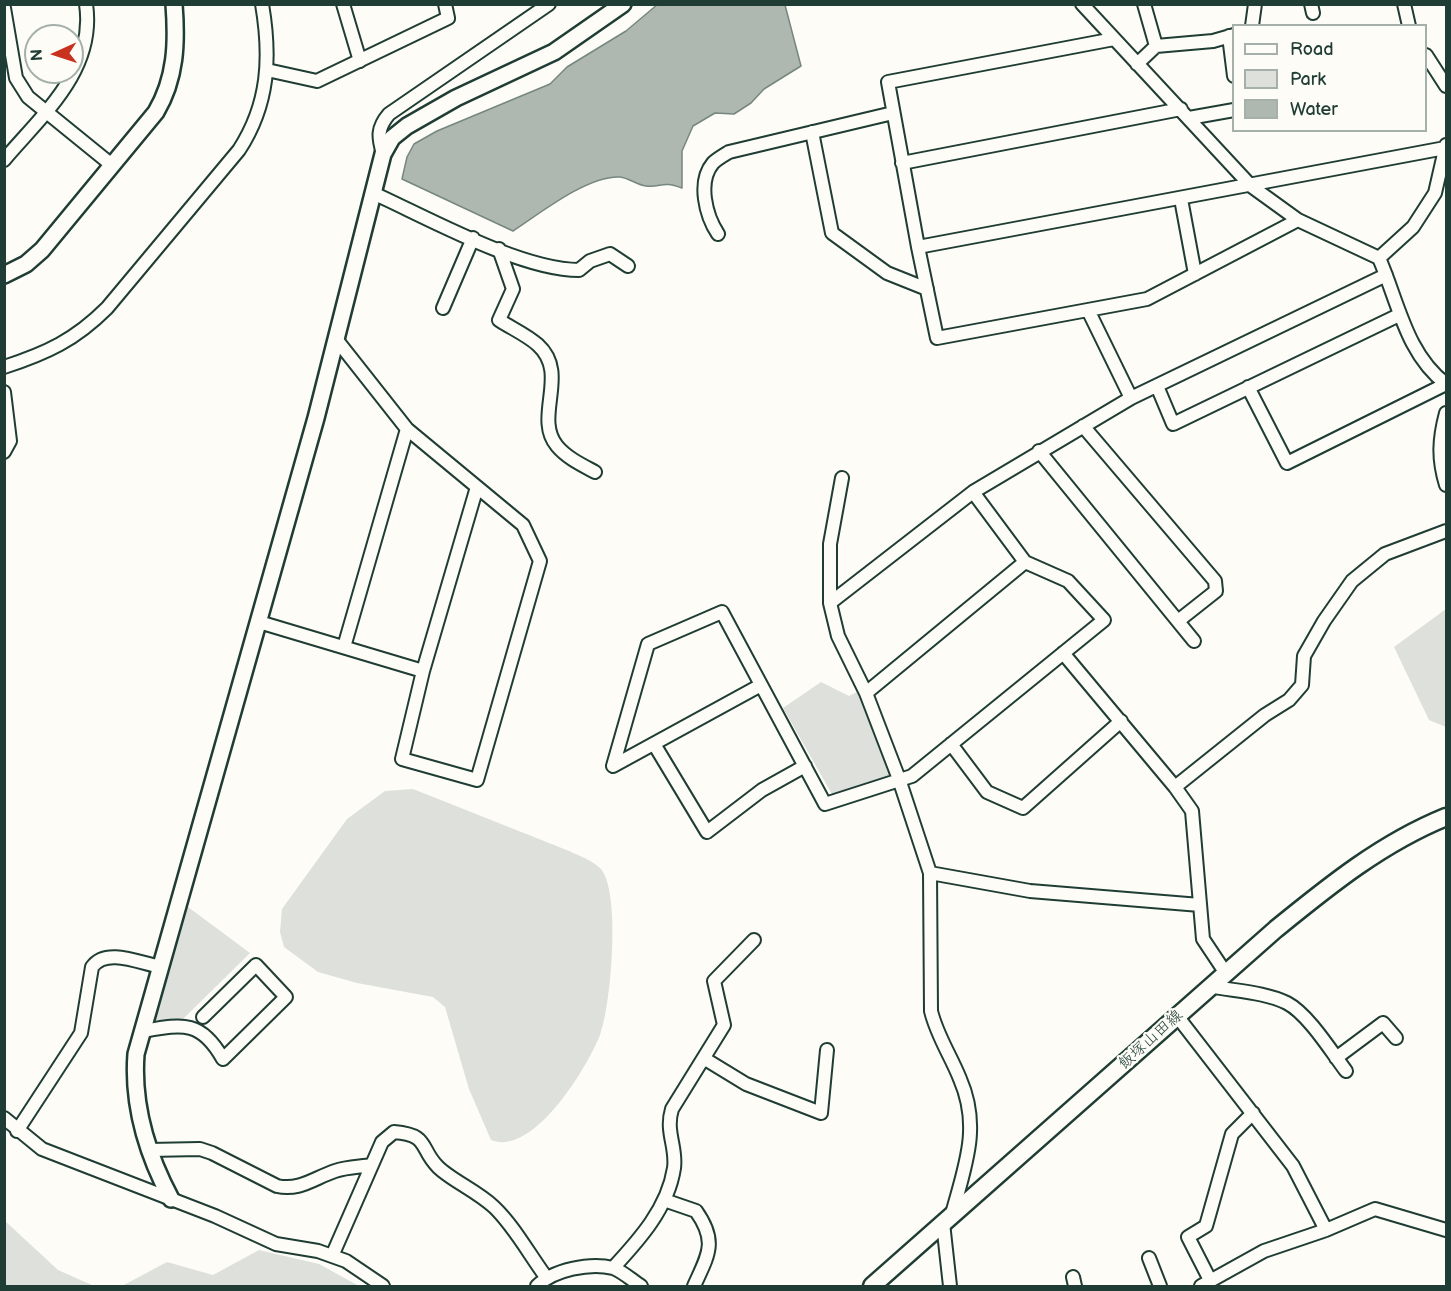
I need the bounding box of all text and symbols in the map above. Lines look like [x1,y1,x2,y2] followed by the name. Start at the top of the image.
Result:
[24,24,84,84] north arrow
[1232,24,1427,132] legend
[1290,39,1334,60] text: Road
[28,48,47,61] text: N
[1290,69,1326,90] text: Park
[1290,99,1338,120] text: Water
[1115,1006,1187,1074] street label: 飯塚山田線

